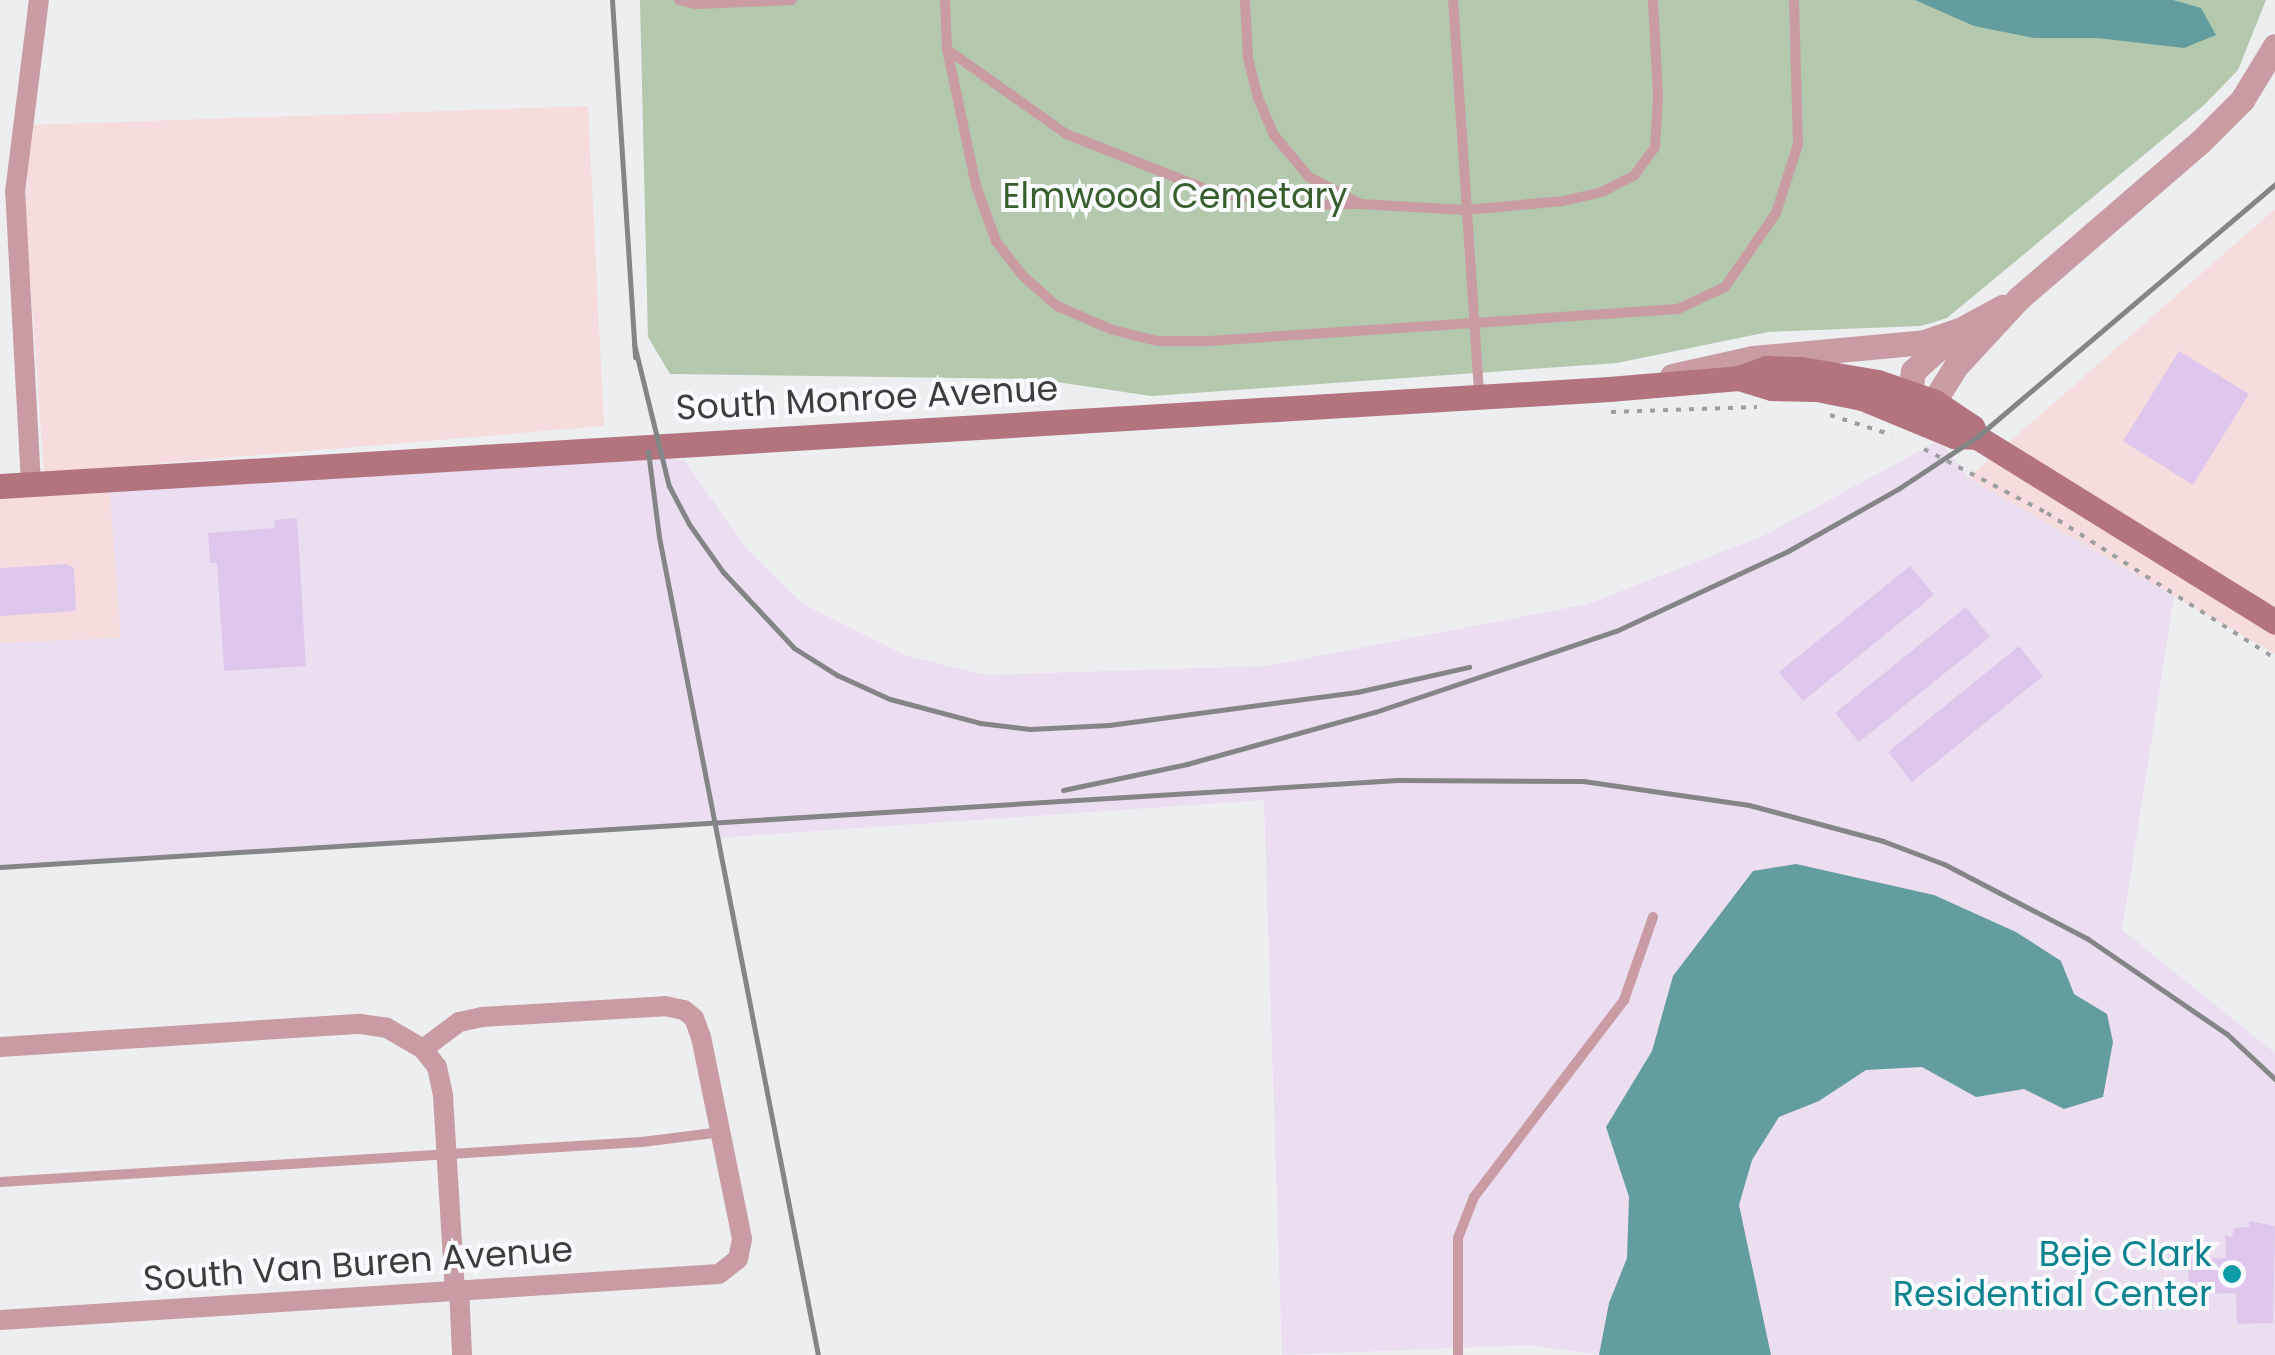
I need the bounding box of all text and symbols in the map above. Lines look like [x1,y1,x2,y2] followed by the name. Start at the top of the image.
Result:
[1003,175,1347,217] park label: Elmwood Cemetary
[675,367,1059,429] street label: South Monroe Avenue
[142,1228,574,1300] street label: South Van Buren Avenue
[1893,1233,2212,1315] place label: Beje Clark Residential Center
[2221,1263,2243,1285] marker: Beje Clark Residential Center

